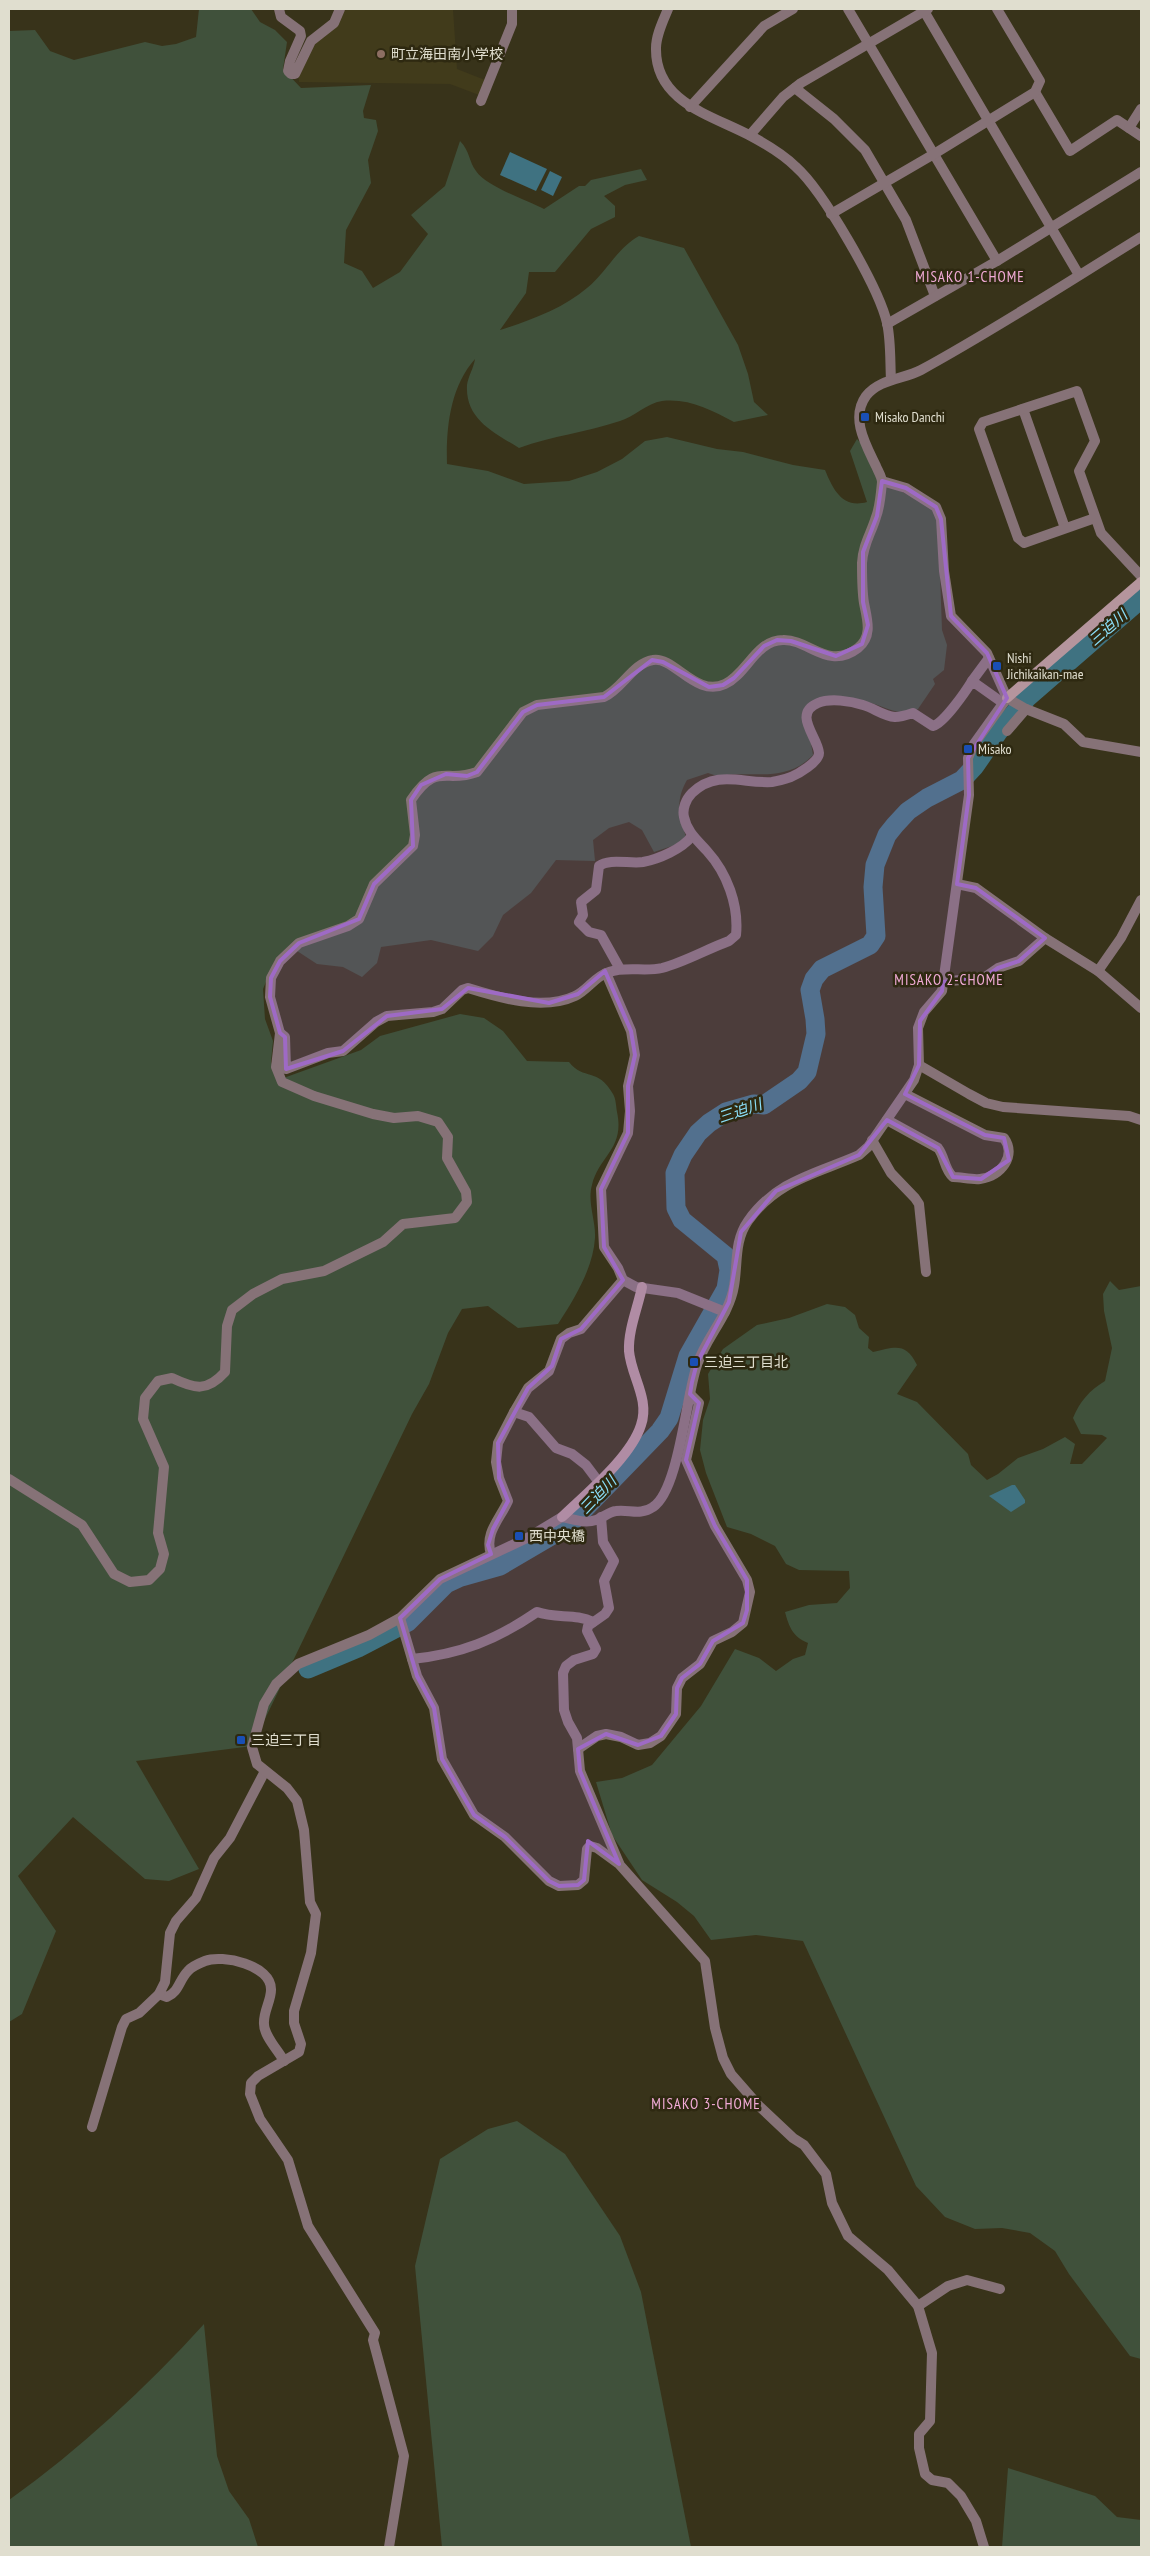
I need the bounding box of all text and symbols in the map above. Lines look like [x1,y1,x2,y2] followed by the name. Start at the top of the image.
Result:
[391,45,503,63] place label: 町立海田南小学校
[375,48,387,60] marker: 町立海田南小学校
[915,267,1025,286] district label: MISAKO 1-CHOME
[875,408,945,426] place label: Misako Danchi
[859,411,871,423] marker: Misako Danchi
[1084,604,1132,650] water label: 三迫川
[1006,649,1084,683] place label: Nishi Jichikaikan-mae
[991,660,1003,672] marker: Nishi Jichikaikan-mae
[978,740,1012,758] place label: Misako
[962,743,974,755] marker: Misako
[894,970,1004,989] district label: MISAKO 2-CHOME
[715,1094,766,1127] water label: 三迫川
[704,1353,788,1371] place label: 三迫三丁目北
[688,1356,700,1368] marker: 三迫三丁目北
[575,1470,621,1517] water label: 三迫川
[529,1527,585,1545] place label: 西中央橋
[513,1530,525,1542] marker: 西中央橋
[251,1731,321,1749] place label: 三迫三丁目
[235,1734,247,1746] marker: 三迫三丁目
[651,2094,761,2113] district label: MISAKO 3-CHOME

